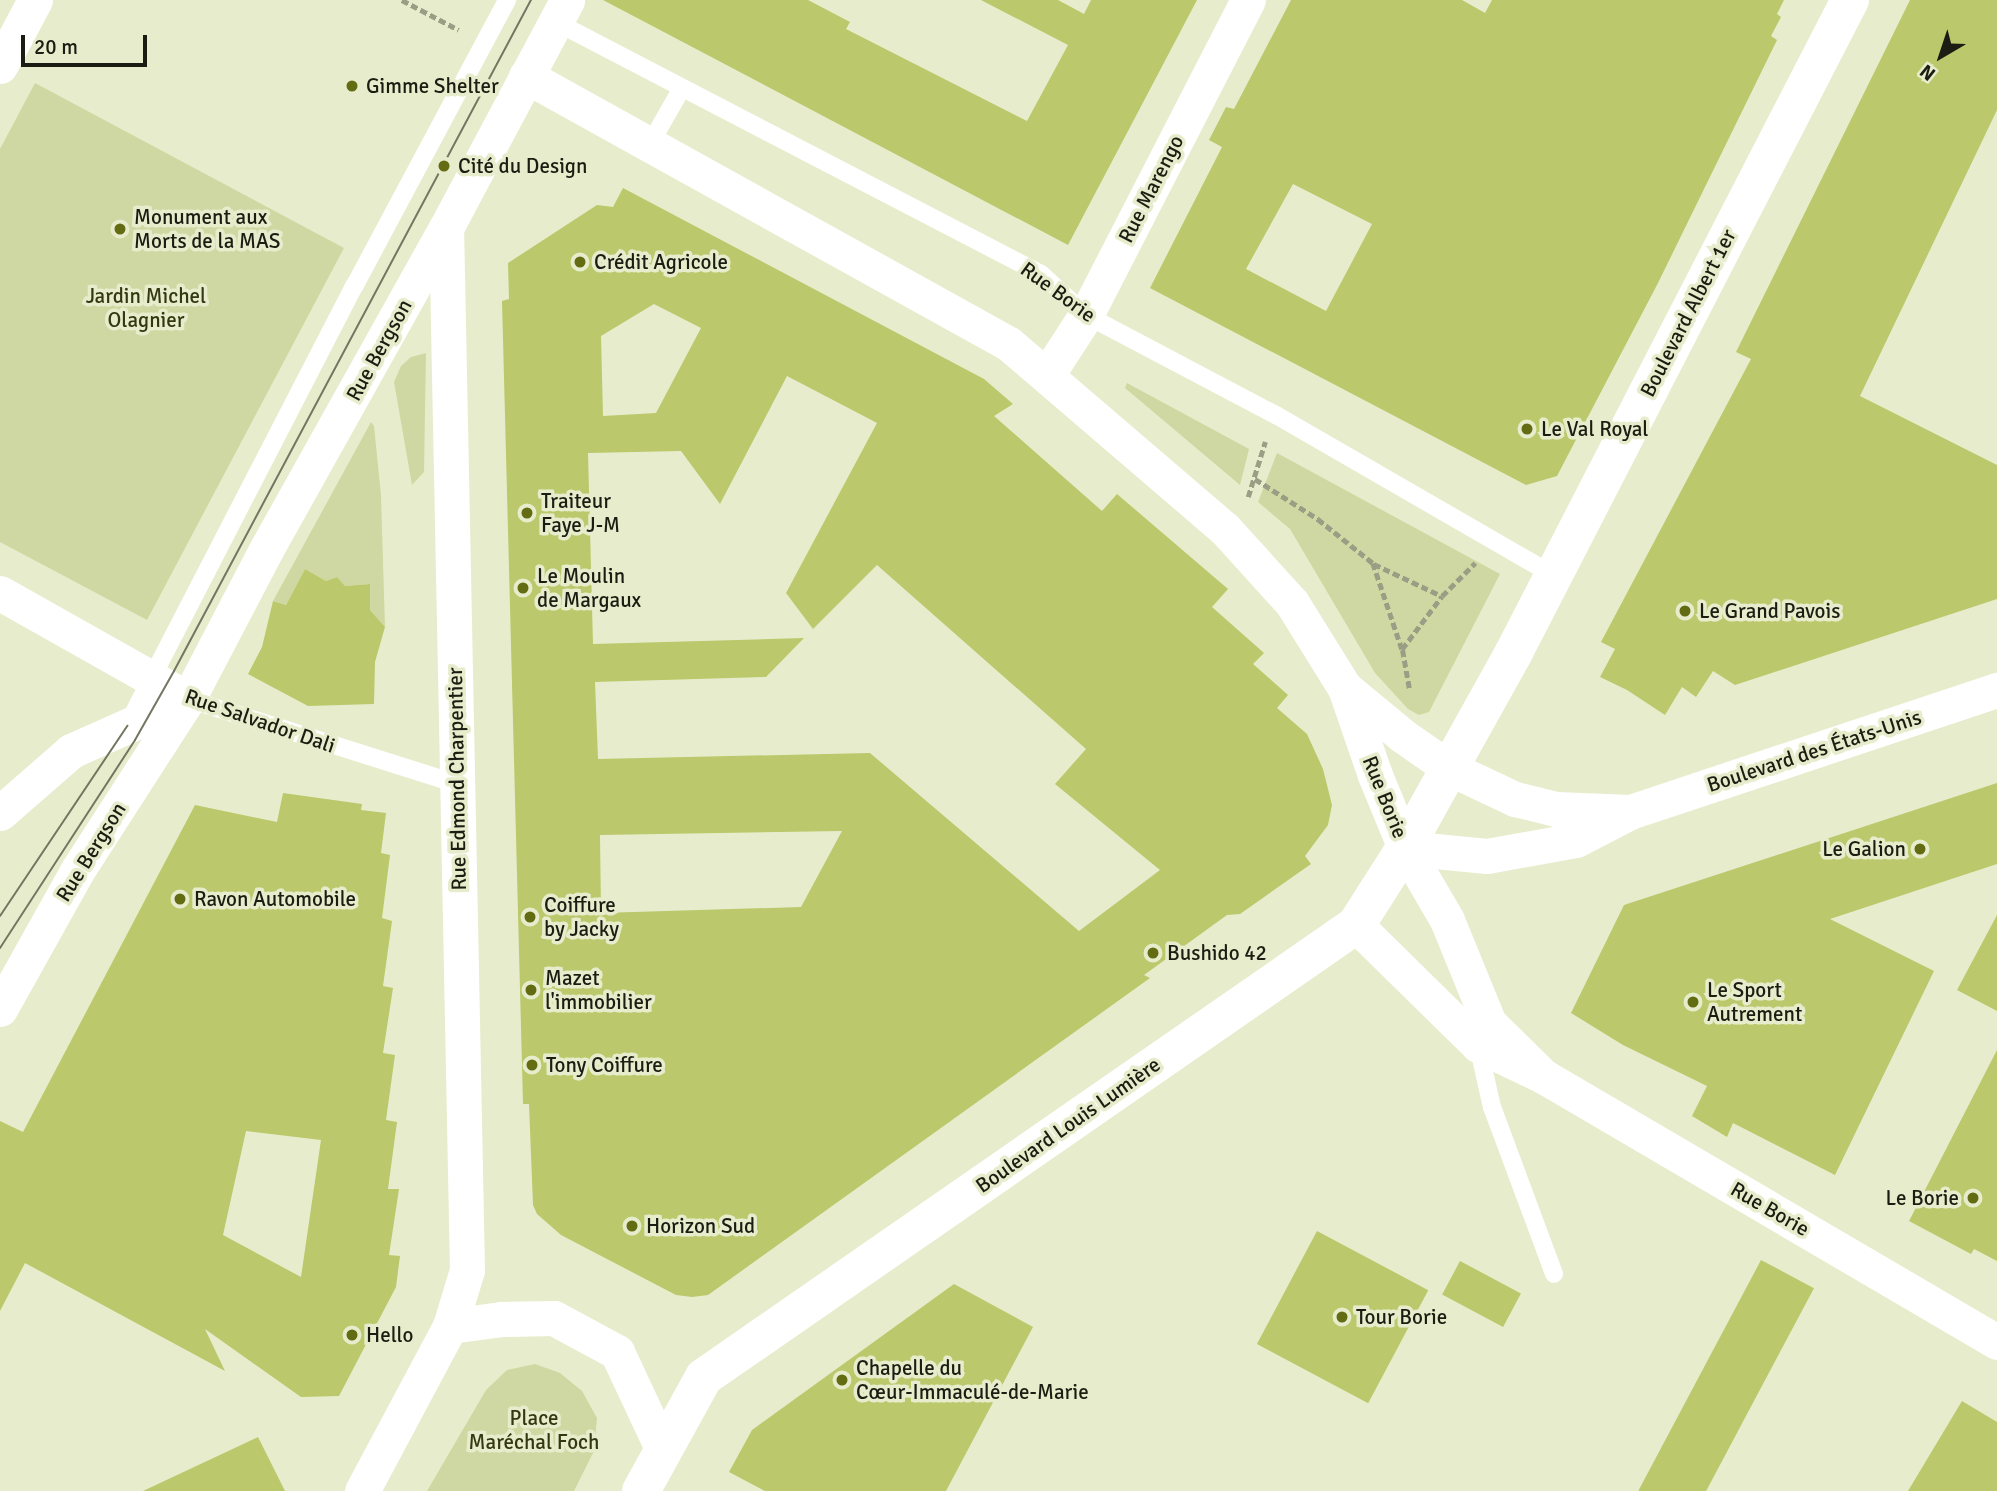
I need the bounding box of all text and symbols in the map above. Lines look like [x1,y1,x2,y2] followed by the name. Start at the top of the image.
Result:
[24,21,150,65] scale bar
[1906,21,1976,91] north arrow
[34,34,78,60] text: 20 m
[1915,59,1940,86] text: N
[366,73,499,99] place label: Gimme Shelter
[344,78,360,94] marker: Gimme Shelter
[1113,131,1189,247] street label: Rue Marengo
[458,153,587,179] place label: Cité du Design
[436,158,452,174] marker: Cité du Design
[134,204,280,254] place label: Monument aux Morts de la MAS
[112,221,128,237] marker: Monument aux Morts de la MAS
[1635,225,1741,401] street label: Boulevard Albert 1er
[594,249,728,275] place label: Crédit Agricole
[572,254,588,270] marker: Crédit Agricole
[1016,256,1100,328] street label: Rue Borie
[86,283,206,333] park label: Jardin Michel Olagnier
[341,295,417,405] street label: Rue Bergson
[1541,416,1649,442] place label: Le Val Royal
[1519,421,1535,437] marker: Le Val Royal
[541,488,620,538] place label: Traiteur Faye J-M
[519,505,535,521] marker: Traiteur Faye J-M
[537,563,641,613] place label: Le Moulin de Margaux
[515,580,531,596] marker: Le Moulin de Margaux
[1699,598,1840,624] place label: Le Grand Pavois
[1677,603,1693,619] marker: Le Grand Pavois
[442,667,472,891] street label: Rue Edmond Charpentier
[182,683,338,759] street label: Rue Salvador Dali
[1704,704,1924,798] street label: Boulevard des États-Unis
[1357,752,1413,842] street label: Rue Borie
[51,798,131,906] street label: Rue Bergson
[1822,836,1906,862] place label: Le Galion
[1912,841,1928,857] marker: Le Galion
[194,886,356,912] place label: Ravon Automobile
[172,891,188,907] marker: Ravon Automobile
[544,892,619,942] place label: Coiffure by Jacky
[522,909,538,925] marker: Coiffure by Jacky
[1167,940,1267,966] place label: Bushido 42
[1145,945,1161,961] marker: Bushido 42
[545,965,652,1015] place label: Mazet l'immobilier
[1707,977,1802,1027] place label: Le Sport Autrement
[523,982,539,998] marker: Mazet l'immobilier
[1685,994,1701,1010] marker: Le Sport Autrement
[546,1052,663,1078] place label: Tony Coiffure
[971,1052,1165,1198] street label: Boulevard Louis Lumière
[524,1057,540,1073] marker: Tony Coiffure
[1726,1176,1814,1242] street label: Rue Borie
[1886,1185,1959,1211] place label: Le Borie
[1965,1190,1981,1206] marker: Le Borie
[646,1213,755,1239] place label: Horizon Sud
[624,1218,640,1234] marker: Horizon Sud
[1356,1304,1447,1330] place label: Tour Borie
[1334,1309,1350,1325] marker: Tour Borie
[366,1322,413,1348] place label: Hello
[344,1327,360,1343] marker: Hello
[856,1355,1089,1405] place label: Chapelle du Cœur-Immaculé-de-Marie
[834,1372,850,1388] marker: Chapelle du Cœur-Immaculé-de-Marie
[469,1405,599,1455] park label: Place Maréchal Foch

